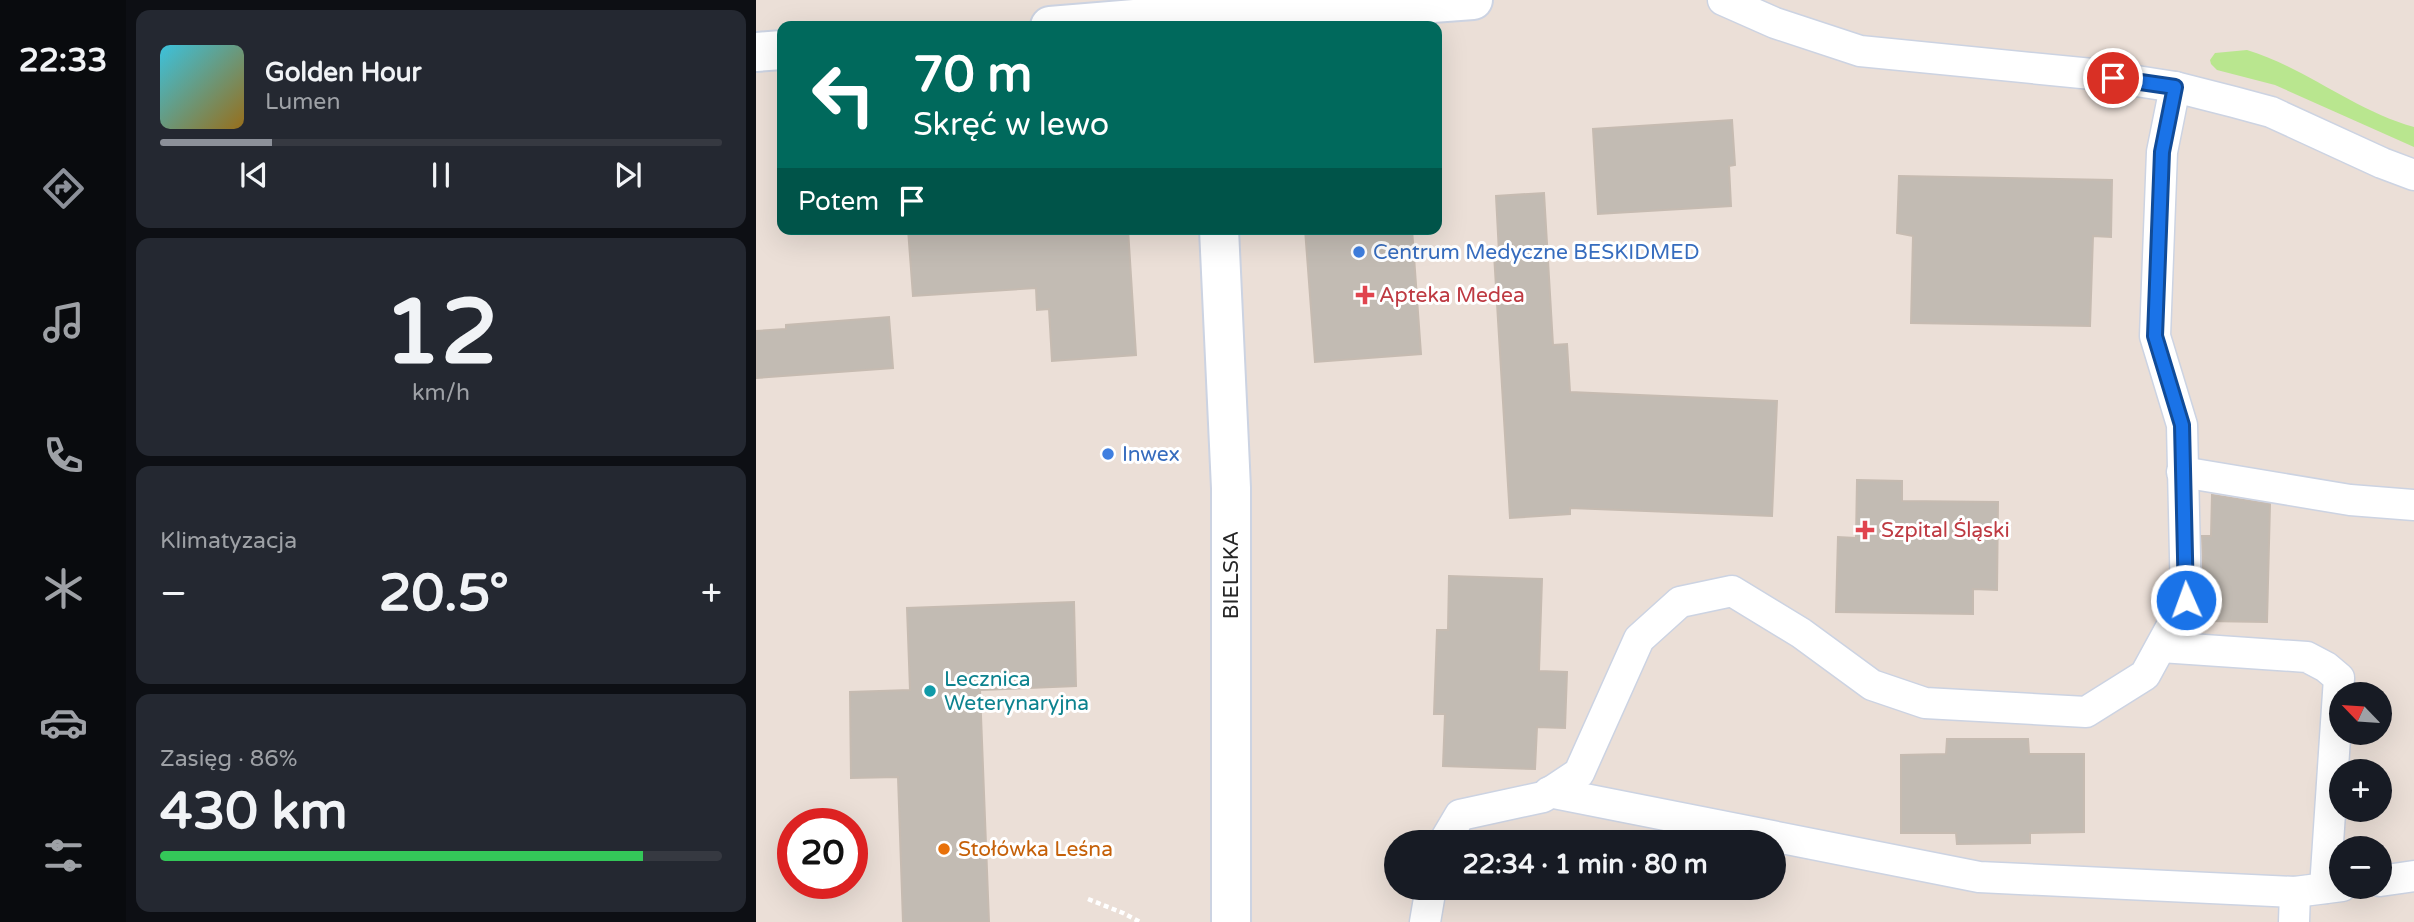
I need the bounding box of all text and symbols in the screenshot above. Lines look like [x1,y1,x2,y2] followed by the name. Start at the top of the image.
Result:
[19,42,107,80] text: 22:33
[913,46,1032,105] text: 70 m
[2083,48,2143,108] pin
[798,49,889,140] icon: left
[265,57,422,88] text: Golden Hour
[2094,59,2132,97] icon: arrive
[265,88,340,116] text: Lumen
[913,106,1109,144] text: Skręć w lewo
[235,156,273,194] icon: previous
[422,156,460,194] icon: pause
[609,156,647,194] icon: next
[39,164,88,213] icon: directions
[893,182,931,220] icon: arrive
[798,186,879,217] text: Potem
[1373,240,1700,265] place label: Centrum Medyczne BESKIDMED
[1351,244,1367,260] marker: Centrum Medyczne BESKIDMED
[384,278,498,388] text: 12
[1379,283,1525,308] place label: Apteka Medea
[1357,287,1373,303] marker: Apteka Medea
[39,298,88,347] icon: music
[412,379,470,407] text: km/h
[39,431,88,480] icon: phone
[1122,442,1180,467] place label: Inwex
[1100,446,1116,462] marker: Inwex
[1881,518,2010,543] place label: Szpital Śląski
[1855,520,1875,540] marker: Szpital Śląski
[160,527,297,555] text: Klimatyzacja
[1219,531,1244,619] street label: BIELSKA
[379,562,509,625] text: 20.5°
[2149,563,2223,637] position arrow
[39,564,88,613] icon: climate
[160,571,187,617] text: −
[701,571,722,617] text: +
[944,667,1089,716] place label: Lecznica Weterynaryjna
[2329,682,2392,746] north arrow
[2329,682,2392,899] map controls
[922,683,938,699] marker: Lecznica Weterynaryjna
[39,698,88,747] icon: car
[160,745,297,773] text: Zasięg · 86%
[2329,759,2392,822] button: +
[160,780,348,843] text: 430 km
[777,808,868,899] speed limit sign: 20
[39,831,88,880] icon: filters
[2329,836,2392,899] button: −
[958,837,1113,862] place label: Stołówka Leśna
[936,841,952,857] marker: Stołówka Leśna
[1462,849,1708,880] text: 22:34 · 1 min · 80 m

